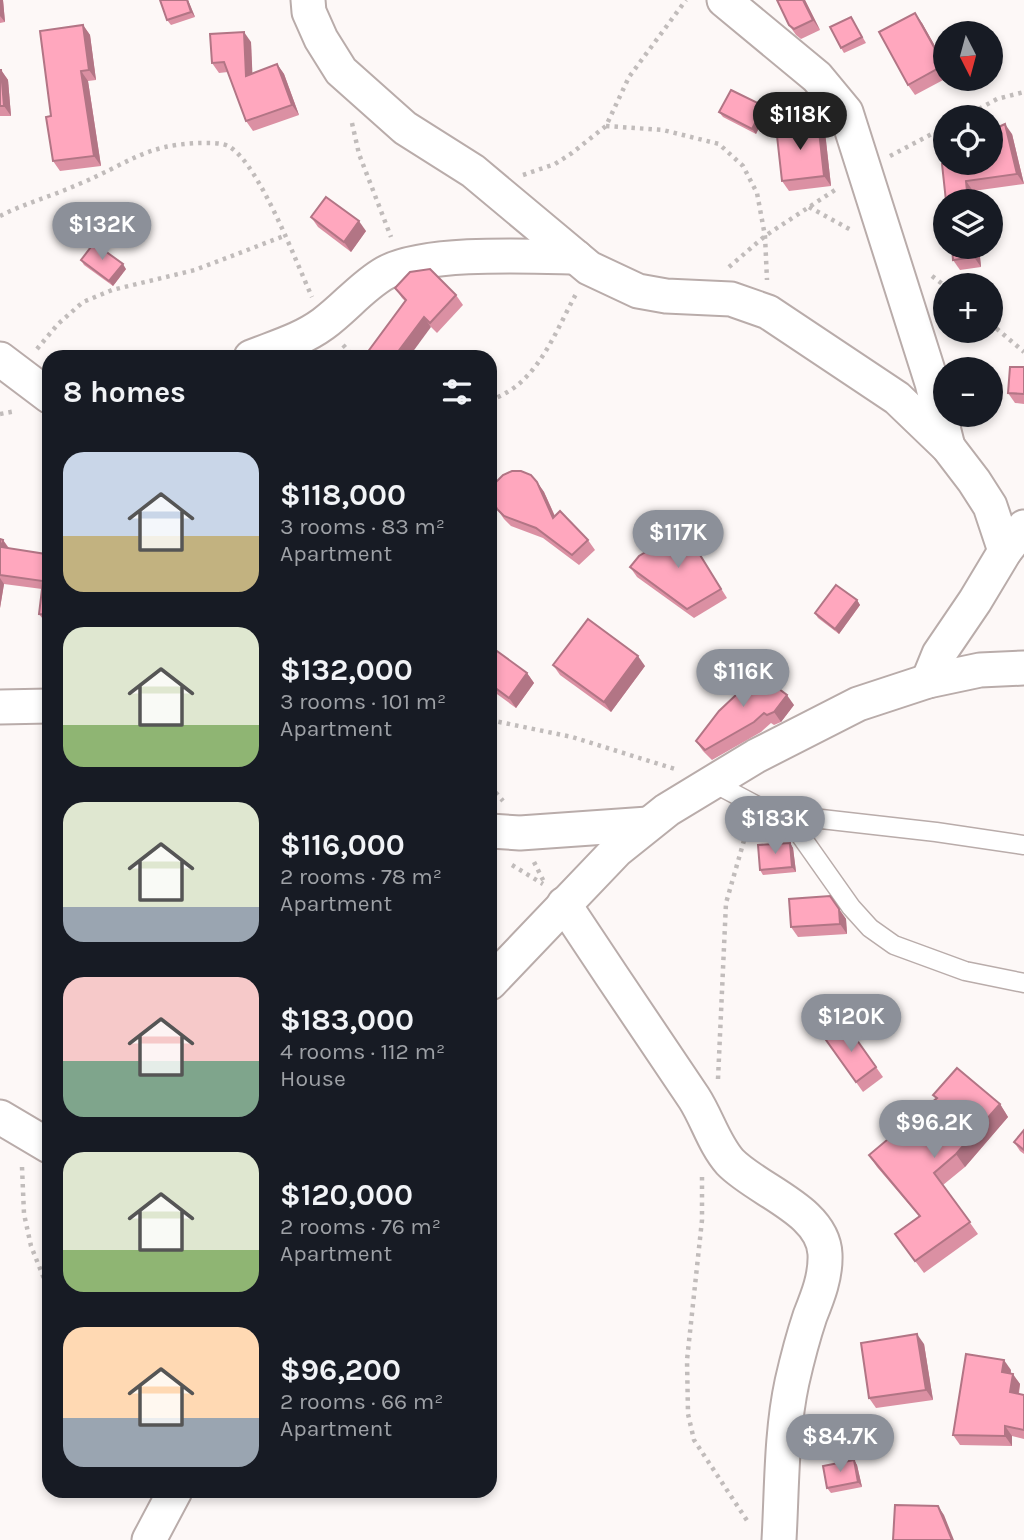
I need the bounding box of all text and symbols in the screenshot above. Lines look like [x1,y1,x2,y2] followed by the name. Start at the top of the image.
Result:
[933,21,1003,91] north arrow
[933,21,1003,427] map controls
[751,92,849,152] pin: $118K
[769,101,831,128] text: $118K
[933,105,1003,175] button: locate
[933,189,1003,259] button: layers
[53,202,151,262] pin: $132K
[68,211,136,238] text: $132K
[933,273,1003,343] button: +
[933,357,1003,427] button: −
[438,373,476,411] icon: filters
[63,374,186,410] text: 8 homes
[280,477,406,513] text: $118,000
[119,480,203,564] icon: home
[629,510,727,570] pin: $117K
[280,513,445,540] text: 3 rooms · 83 m²
[649,519,707,546] text: $117K
[280,540,392,567] text: Apartment
[694,650,792,709] pin: $116K
[280,652,413,688] text: $132,000
[119,655,203,739] icon: home
[712,658,774,685] text: $116K
[280,688,446,715] text: 3 rooms · 101 m²
[280,715,392,742] text: Apartment
[726,796,824,856] pin: $183K
[741,805,809,832] text: $183K
[280,827,405,863] text: $116,000
[119,830,203,914] icon: home
[280,863,442,890] text: 2 rooms · 78 m²
[280,890,392,917] text: Apartment
[802,995,900,1054] pin: $120K
[280,1002,414,1038] text: $183,000
[817,1003,885,1030] text: $120K
[119,1005,203,1089] icon: home
[280,1038,445,1065] text: 4 rooms · 112 m²
[280,1065,346,1092] text: House
[877,1100,991,1160] pin: $96.2K
[895,1109,973,1136] text: $96.2K
[280,1177,413,1213] text: $120,000
[119,1180,203,1264] icon: home
[280,1213,441,1240] text: 2 rooms · 76 m²
[280,1240,392,1267] text: Apartment
[280,1352,401,1388] text: $96,200
[119,1355,203,1439] icon: home
[280,1388,443,1415] text: 2 rooms · 66 m²
[783,1414,897,1474] pin: $84.7K
[280,1415,392,1442] text: Apartment
[802,1423,878,1450] text: $84.7K

